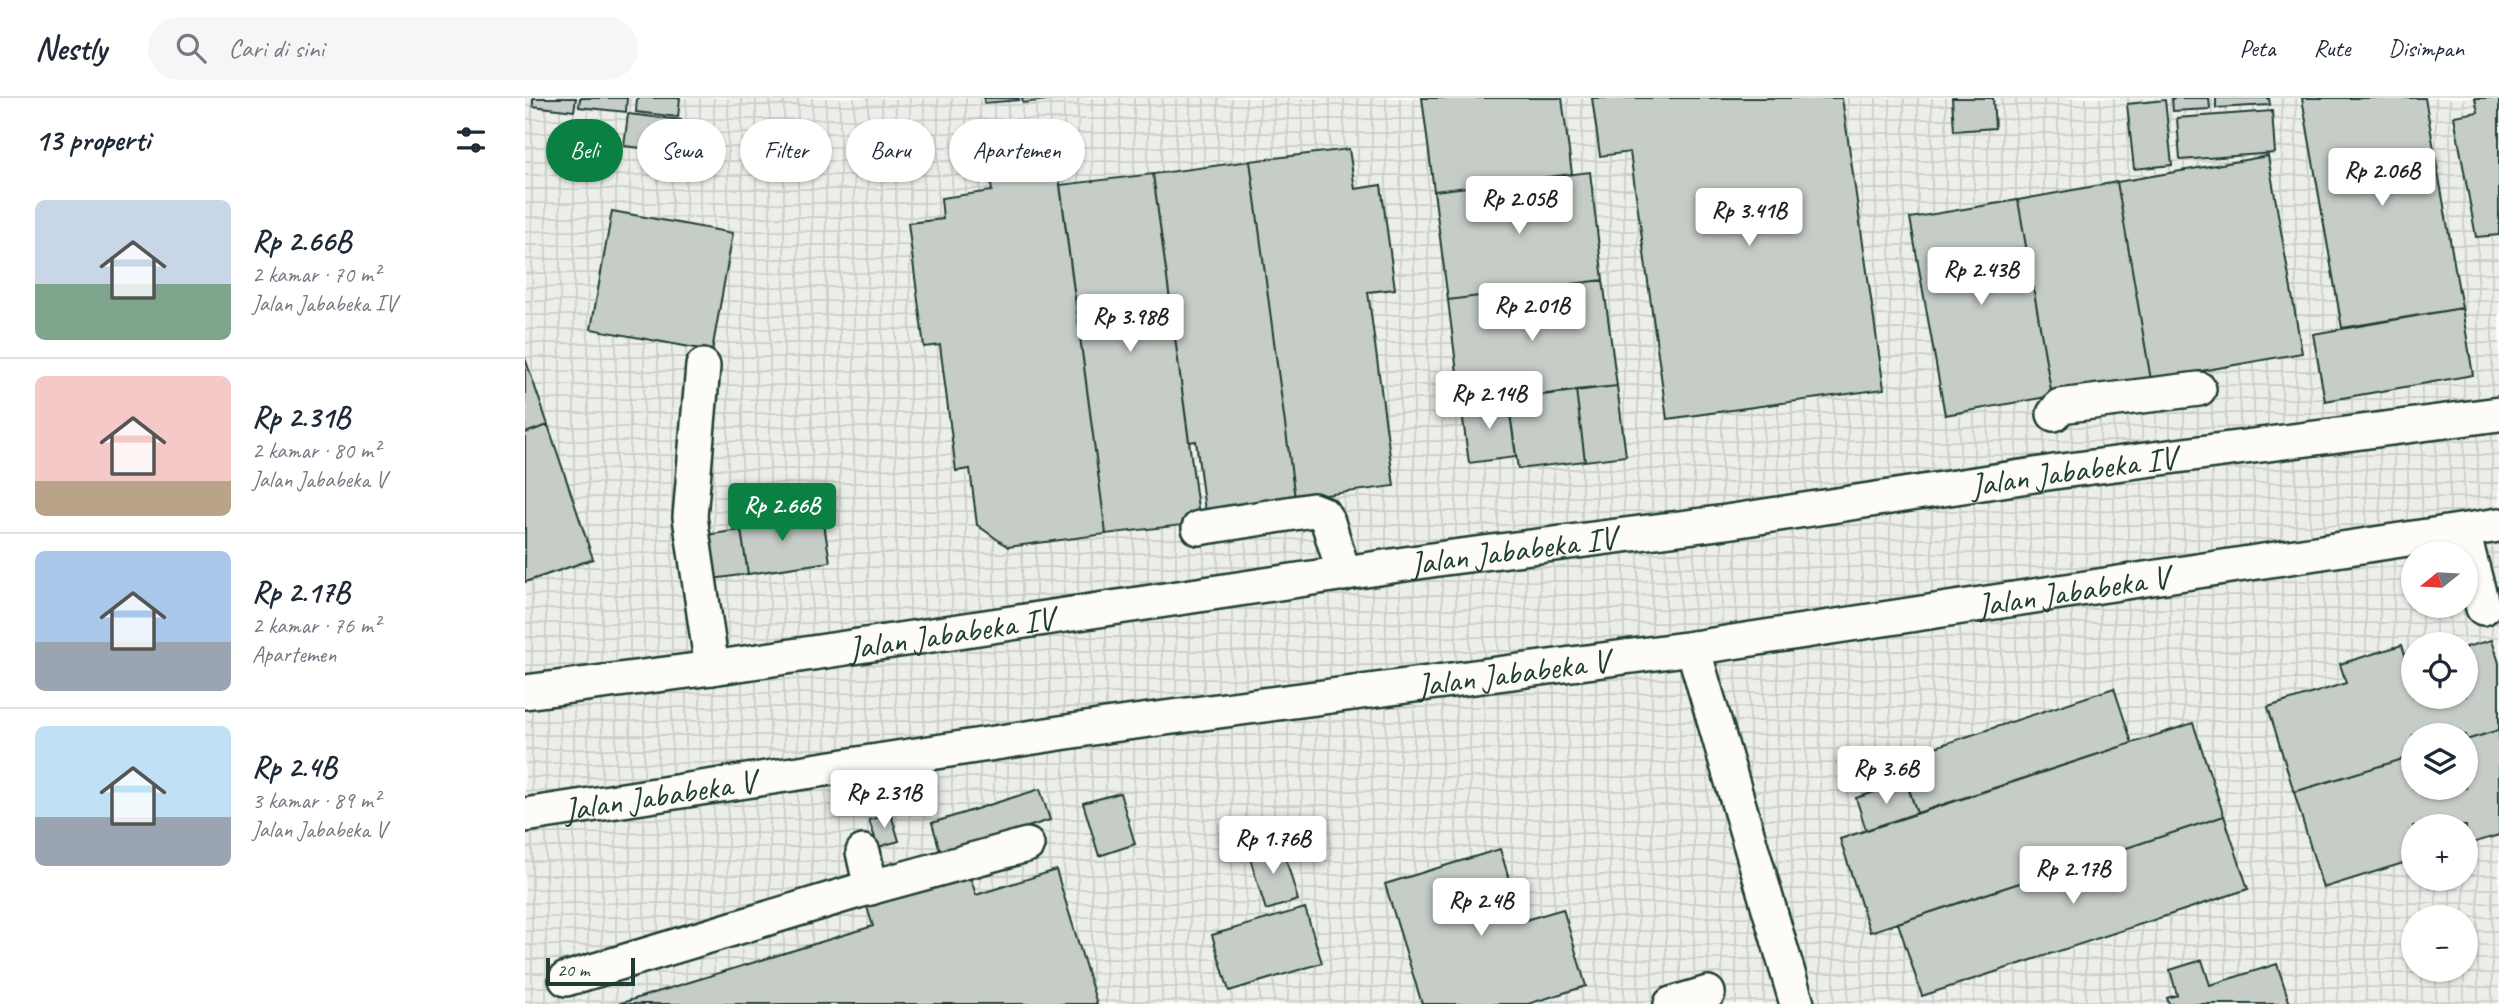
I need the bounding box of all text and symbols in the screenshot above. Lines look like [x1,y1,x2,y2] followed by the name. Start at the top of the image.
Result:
[148,17,638,80] search box
[35,27,106,69] text: Nestly
[172,29,210,67] icon: search
[228,32,324,65] text: Cari di sini
[2239,33,2275,63] text: Peta
[2313,33,2350,63] text: Rute
[2388,33,2464,63] text: Disimpan
[546,119,623,182] chip: Beli
[637,119,726,182] chip: Sewa
[740,119,832,182] chip: Filter
[846,119,935,182] chip: Baru
[949,119,1085,182] chip: Apartemen
[35,121,150,159] text: 13 properti
[452,121,490,159] icon: filters
[2310,148,2454,208] pin: Rp 2.06B
[2344,156,2420,185] text: Rp 2.06B
[1447,176,1591,236] pin: Rp 2.05B
[1482,184,1556,213] text: Rp 2.05B
[1677,188,1821,248] pin: Rp 3.41B
[1712,196,1786,225] text: Rp 3.41B
[252,222,351,260] text: Rp 2.66B
[91,228,175,312] icon: home
[1909,248,2053,307] pin: Rp 2.43B
[1944,255,2018,284] text: Rp 2.43B
[252,260,380,289] text: 2 kamar · 70 m²
[1460,284,1604,343] pin: Rp 2.01B
[252,289,396,318] text: Jalan Jababeka IV
[1495,291,1569,320] text: Rp 2.01B
[1058,294,1202,354] pin: Rp 3.98B
[1093,302,1167,331] text: Rp 3.98B
[1417,372,1561,431] pin: Rp 2.14B
[1452,379,1526,408] text: Rp 2.14B
[252,398,350,436] text: Rp 2.31B
[91,404,175,488] icon: home
[252,436,380,465] text: 2 kamar · 80 m²
[1965,436,2184,507] street label: Jalan Jababeka IV
[252,465,387,494] text: Jalan Jababeka V
[710,484,854,543] pin: Rp 2.66B
[744,491,820,520] text: Rp 2.66B
[1405,516,1624,585] street label: Jalan Jababeka IV
[2401,541,2478,618] north arrow
[2401,541,2478,982] map controls
[1972,555,2177,627] street label: Jalan Jababeka V
[252,573,350,611] text: Rp 2.17B
[91,579,175,663] icon: home
[843,596,1062,670] street label: Jalan Jababeka IV
[252,611,380,640] text: 2 kamar · 76 m²
[2401,632,2478,709] button: locate
[1412,639,1617,707] street label: Jalan Jababeka V
[252,640,336,669] text: Apartemen
[2401,723,2478,800] button: layers
[1821,746,1951,806] pin: Rp 3.6B
[252,748,336,786] text: Rp 2.4B
[91,754,175,838] icon: home
[1854,754,1919,783] text: Rp 3.6B
[559,759,764,831] street label: Jalan Jababeka V
[812,770,956,830] pin: Rp 2.31B
[847,778,921,807] text: Rp 2.31B
[252,786,380,815] text: 3 kamar · 89 m²
[2401,814,2478,891] button: +
[252,815,387,844] text: Jalan Jababeka V
[1201,816,1345,876] pin: Rp 1.76B
[1235,824,1311,853] text: Rp 1.76B
[2001,846,2145,906] pin: Rp 2.17B
[2036,854,2110,883] text: Rp 2.17B
[1416,878,1546,938] pin: Rp 2.4B
[1449,886,1513,915] text: Rp 2.4B
[2401,905,2478,982] button: −
[546,955,635,987] scale bar
[557,958,589,982] text: 20 m

